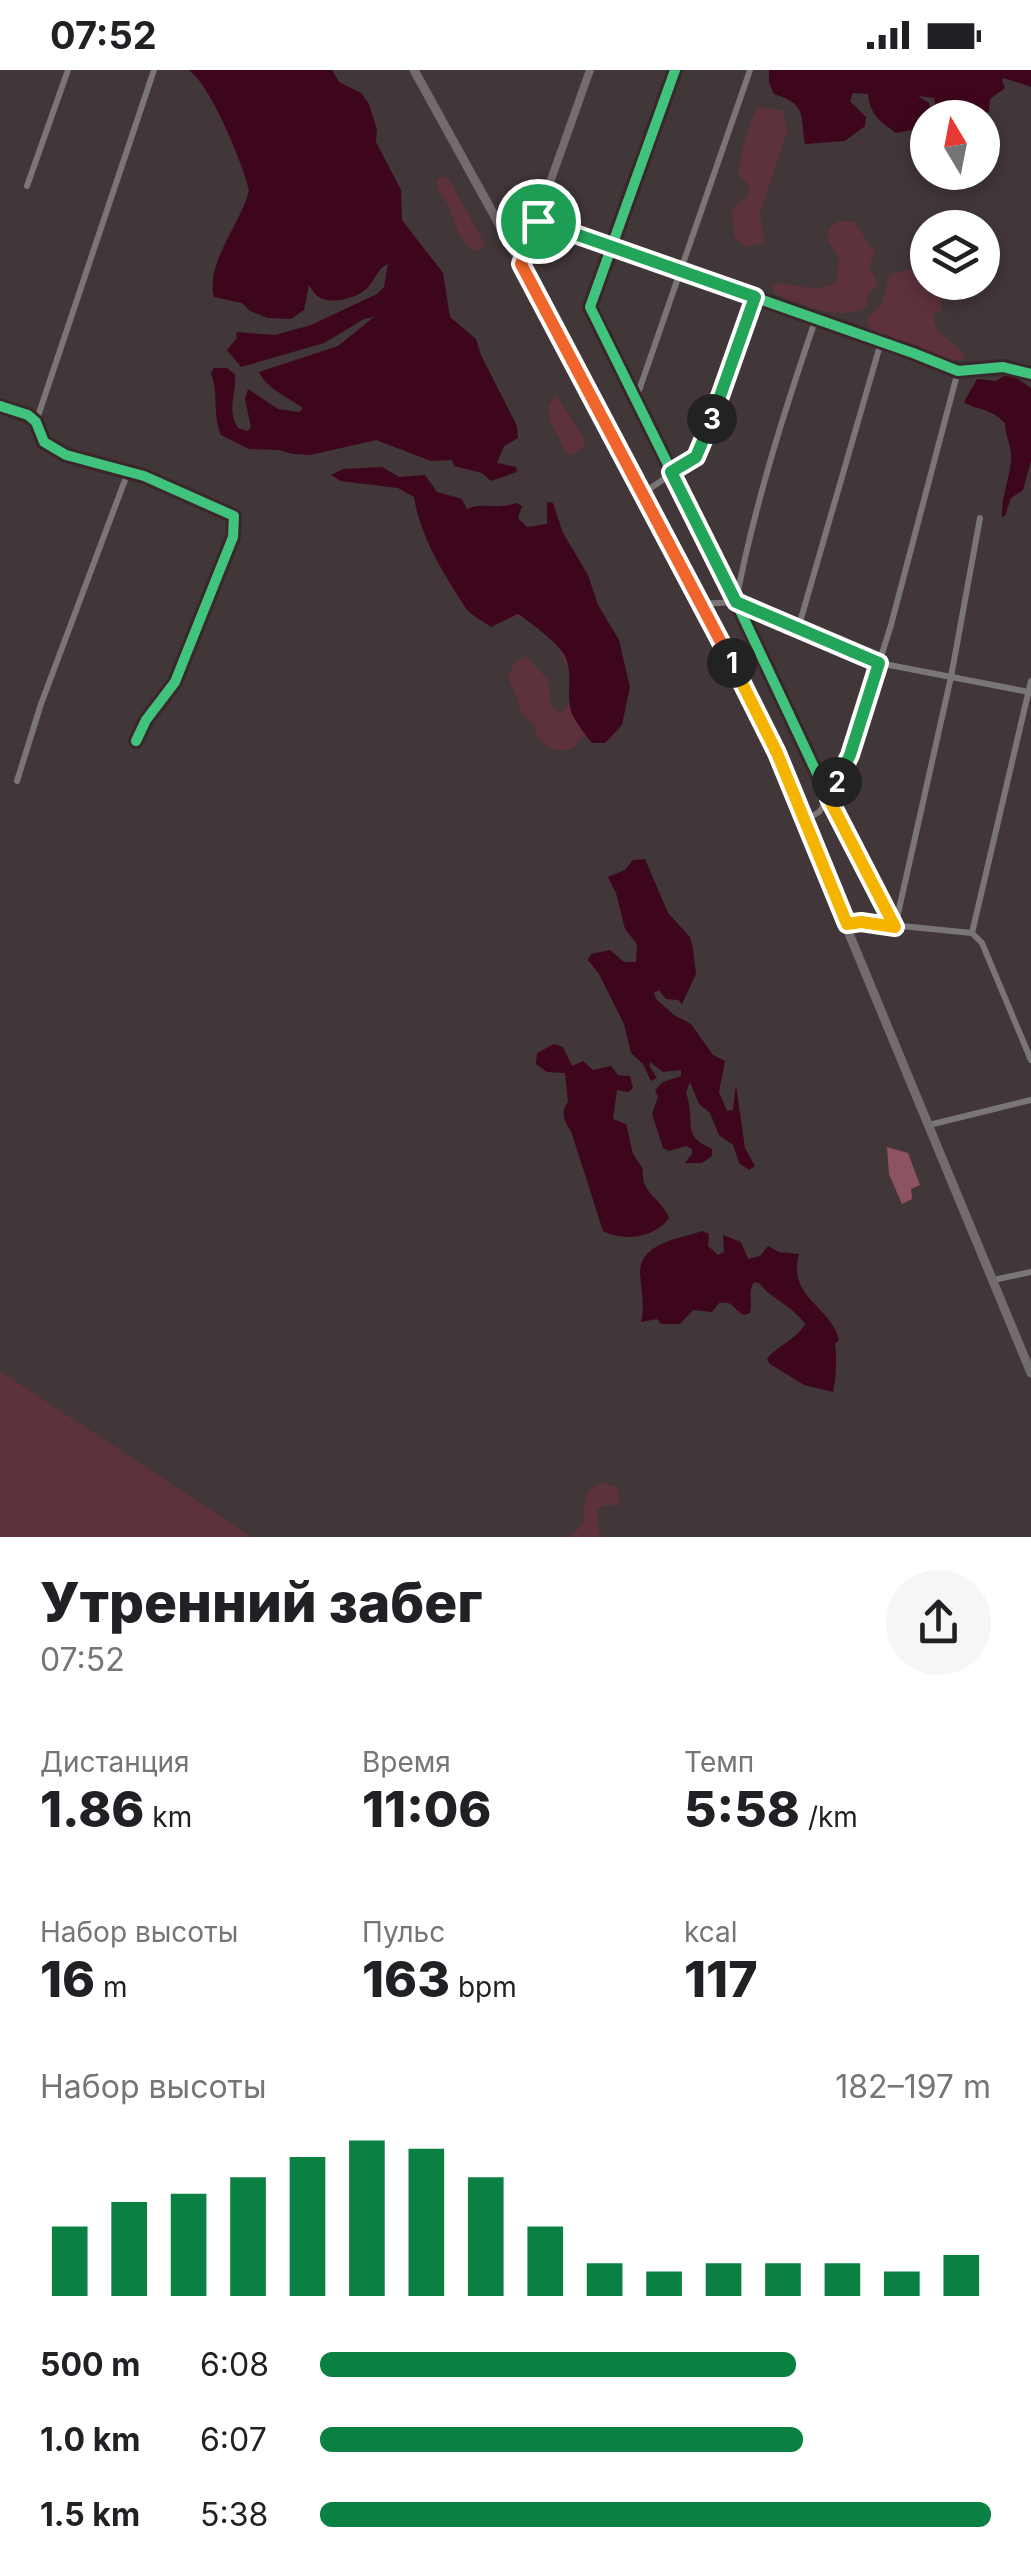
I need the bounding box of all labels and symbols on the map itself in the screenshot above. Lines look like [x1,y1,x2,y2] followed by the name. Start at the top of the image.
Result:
[910,100,1000,190] north arrow
[496,179,581,264] pin
[687,394,737,444] pin: 3
[707,638,757,688] pin: 1
[812,757,862,807] pin: 2

